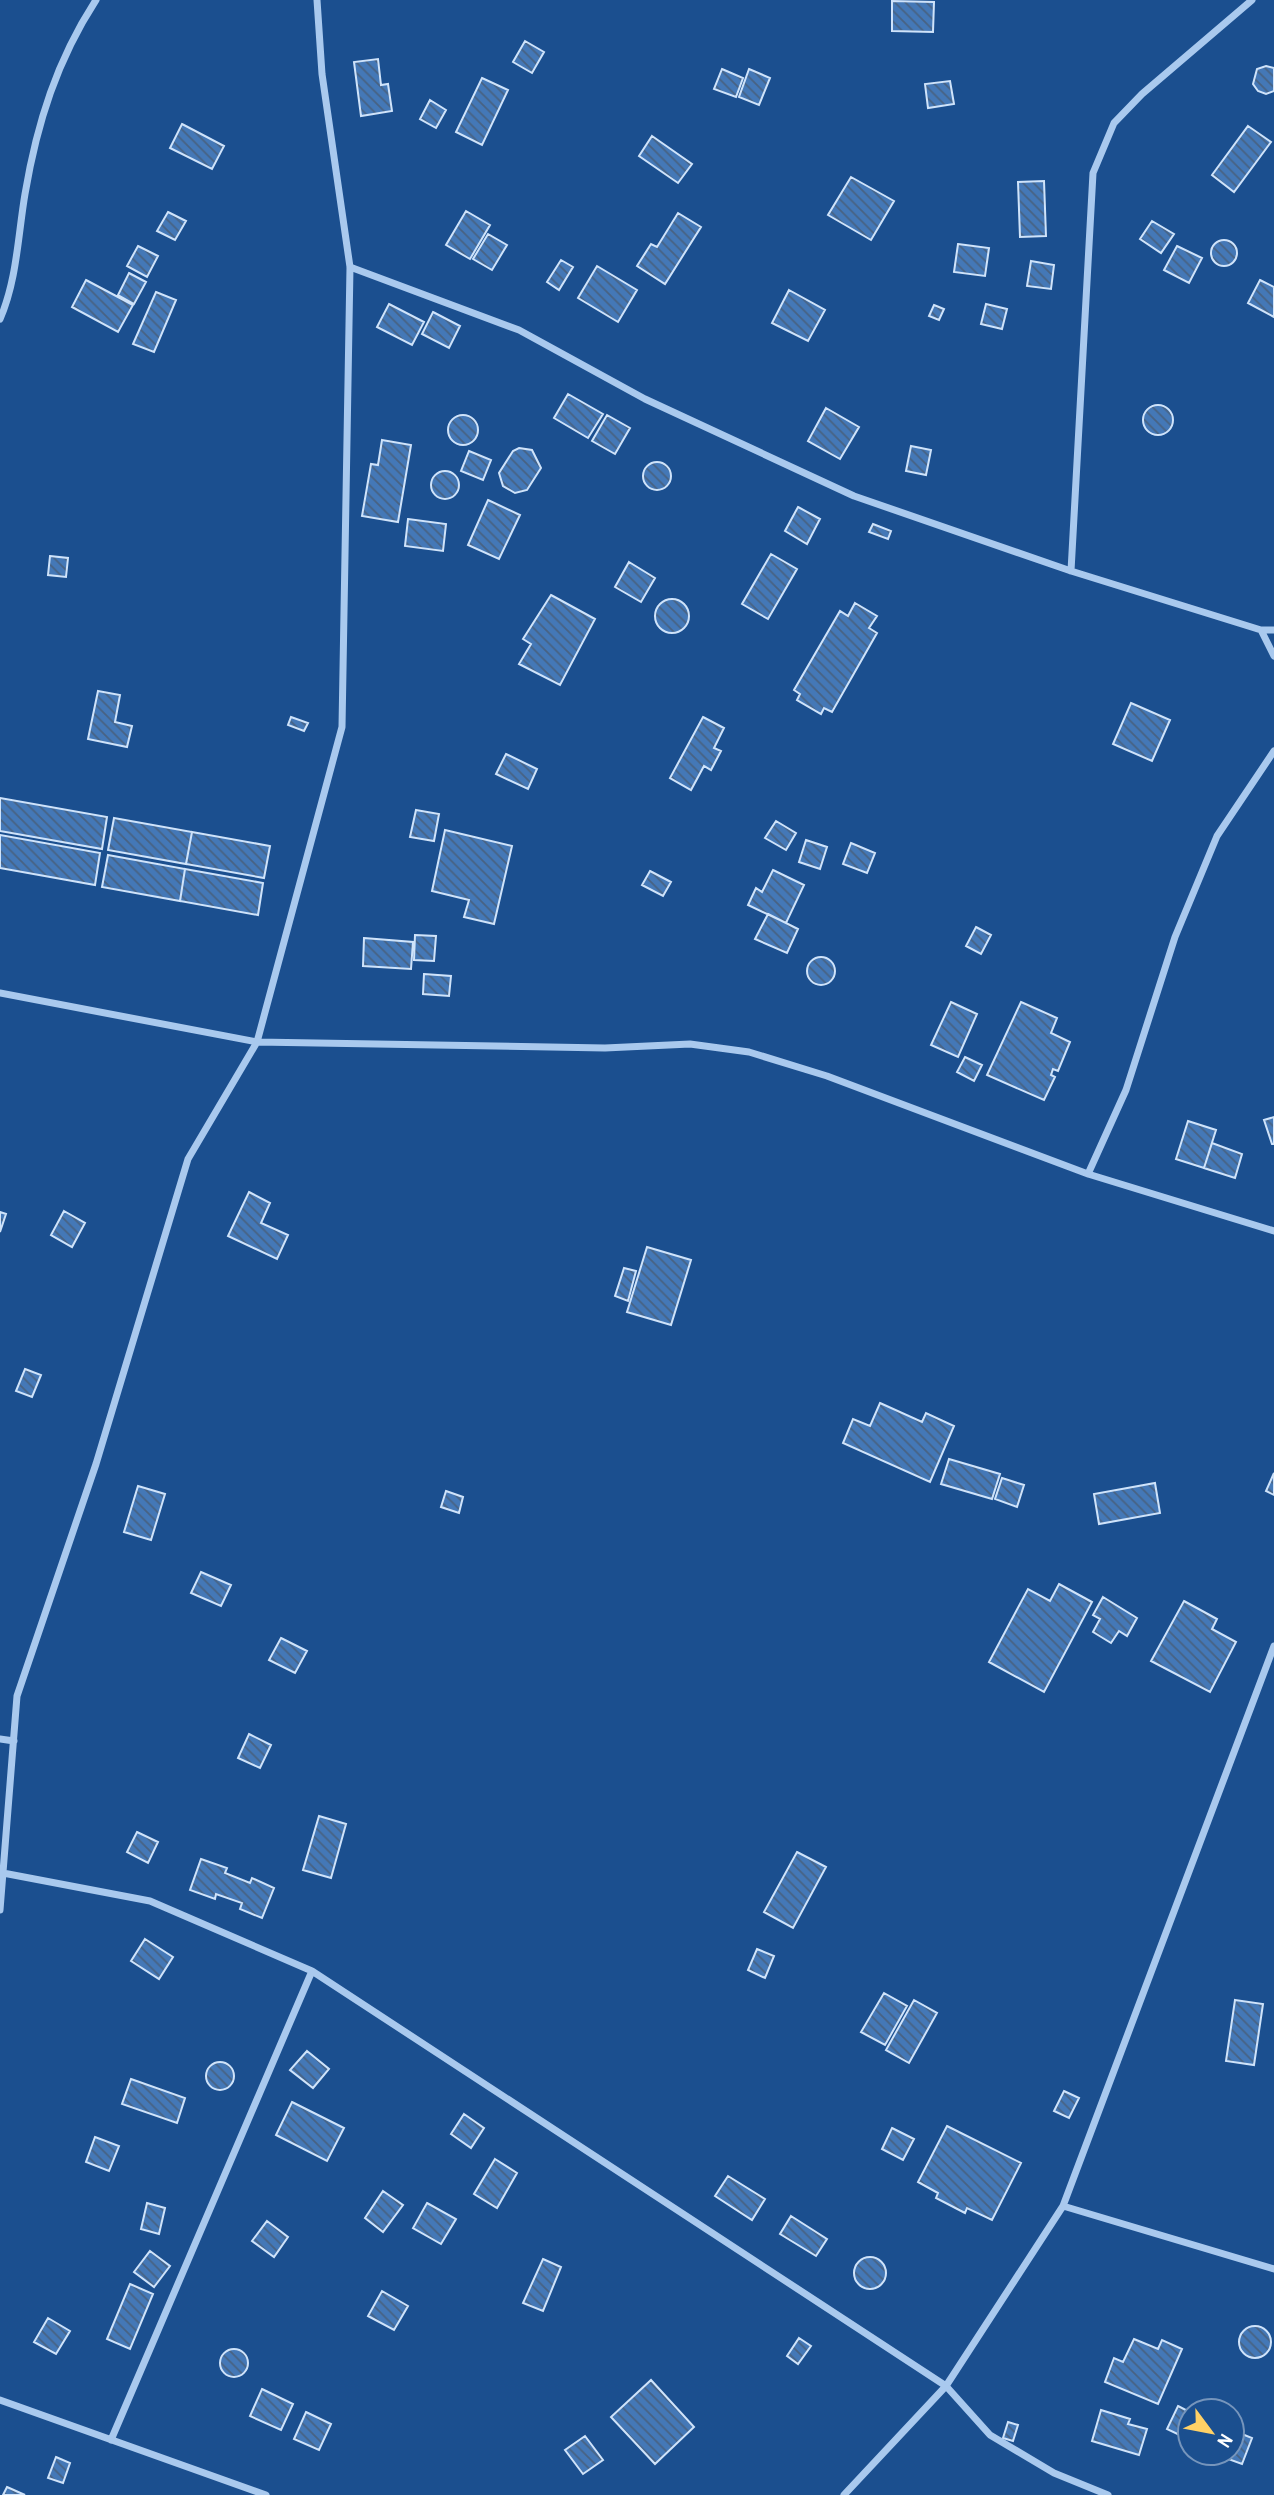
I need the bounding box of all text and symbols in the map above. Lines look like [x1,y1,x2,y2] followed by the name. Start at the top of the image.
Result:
[1176,2397,1246,2467] north arrow
[1211,2429,1239,2453] text: N

